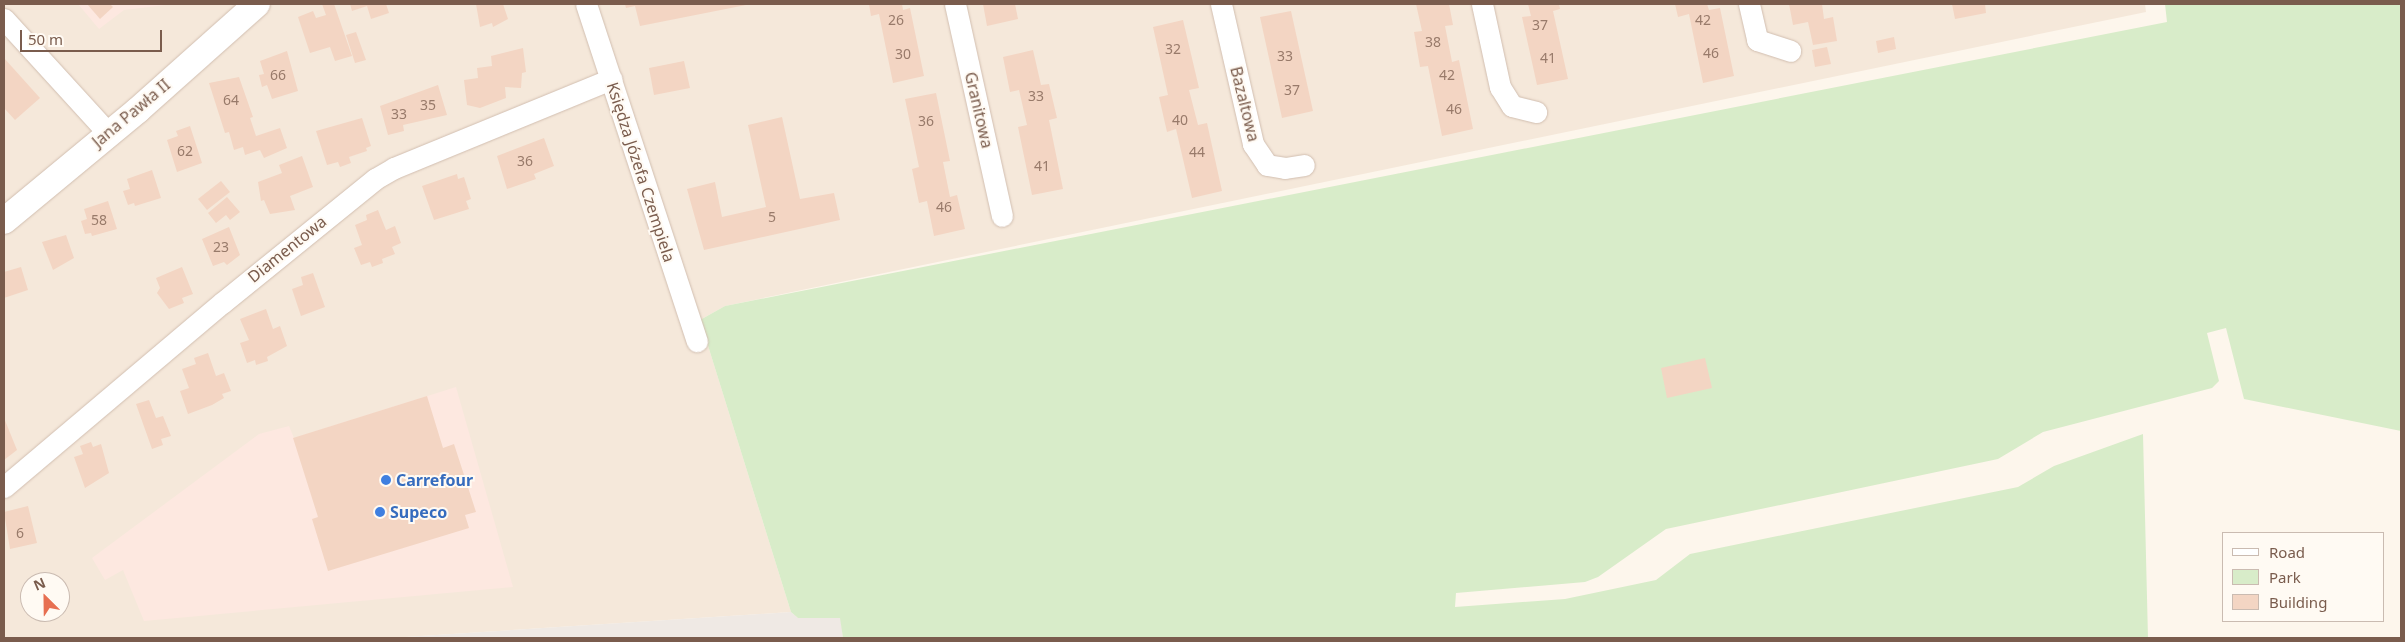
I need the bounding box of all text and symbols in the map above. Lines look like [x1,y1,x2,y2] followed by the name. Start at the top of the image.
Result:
[888,12,904,28] house number: 26
[1695,12,1711,28] house number: 42
[1532,17,1548,33] house number: 37
[22,20,165,52] scale bar
[28,29,63,49] text: 50 m
[1425,34,1441,50] house number: 38
[1165,41,1181,57] house number: 32
[1703,45,1719,61] house number: 46
[895,46,911,62] house number: 30
[1277,48,1293,64] house number: 33
[1540,50,1556,66] house number: 41
[1226,64,1264,144] street label: Bazaltowa
[270,67,286,83] house number: 66
[1439,67,1455,83] house number: 42
[961,70,997,150] street label: Granitowa
[88,75,174,151] street label: Jana Pawła II
[603,80,679,264] street label: Księdza Józefa Czempiela
[1284,82,1300,98] house number: 37
[1028,88,1044,104] house number: 33
[223,92,239,108] house number: 64
[420,97,436,113] house number: 35
[1446,101,1462,117] house number: 46
[391,106,407,122] house number: 33
[1172,112,1188,128] house number: 40
[918,113,934,129] house number: 36
[177,143,193,159] house number: 62
[1189,144,1205,160] house number: 44
[517,153,533,169] house number: 36
[1034,158,1050,174] house number: 41
[936,199,952,215] house number: 46
[768,209,776,225] house number: 5
[91,212,107,228] house number: 58
[244,212,330,286] street label: Diamentowa
[213,239,229,255] house number: 23
[396,470,473,490] place label: Carrefour
[380,474,392,486] marker: Carrefour
[390,502,447,522] place label: Supeco
[374,506,386,518] marker: Supeco
[16,525,24,541] house number: 6
[2222,532,2385,622] legend
[2269,542,2305,562] text: Road
[2269,567,2301,587] text: Park
[20,572,70,622] north arrow
[30,573,48,595] text: N
[2269,592,2327,612] text: Building

